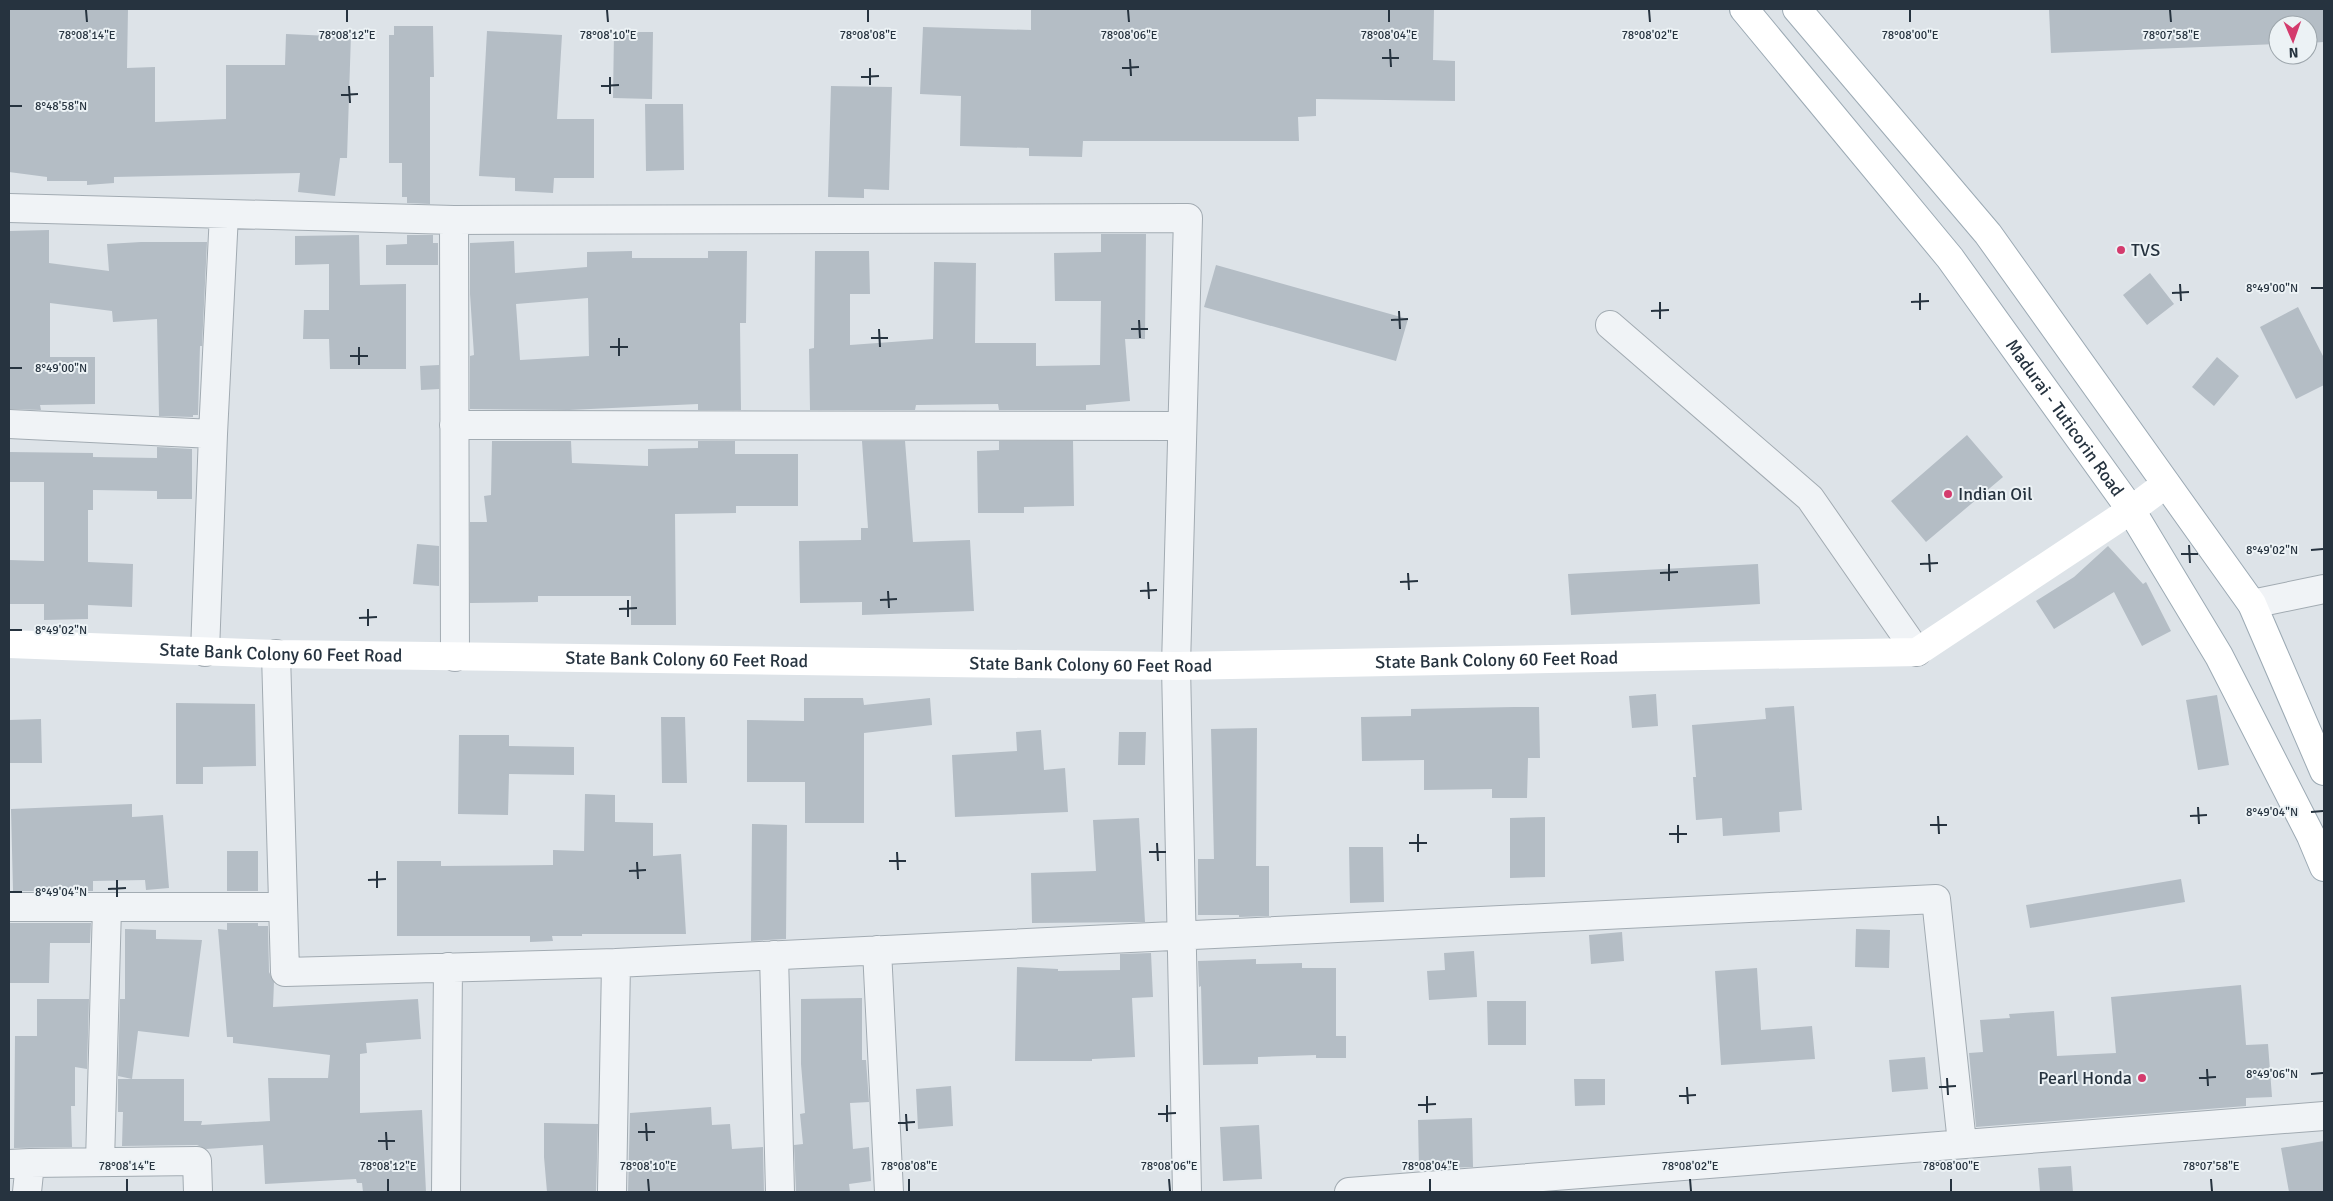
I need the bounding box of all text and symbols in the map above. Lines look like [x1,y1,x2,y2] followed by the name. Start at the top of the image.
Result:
[2268,15,2318,65] north arrow
[58,28,116,43] text: 78°08'14"E
[318,28,376,43] text: 78°08'12"E
[579,28,637,43] text: 78°08'10"E
[839,28,897,43] text: 78°08'08"E
[1100,28,1158,43] text: 78°08'06"E
[1360,28,1418,43] text: 78°08'04"E
[1621,28,1679,43] text: 78°08'02"E
[1881,28,1939,43] text: 78°08'00"E
[2142,28,2200,43] text: 78°07'58"E
[2288,44,2299,61] text: N
[35,99,87,114] text: 8°48'58"N
[2131,239,2160,261] place label: TVS
[2115,244,2127,256] marker: TVS
[2246,281,2298,296] text: 8°49'00"N
[2001,335,2129,501] street label: Madurai - Tuticorin Road
[35,361,87,376] text: 8°49'00"N
[1958,483,2032,505] place label: Indian Oil
[1942,488,1954,500] marker: Indian Oil
[2246,543,2298,558] text: 8°49'02"N
[35,623,87,638] text: 8°49'02"N
[159,639,402,667] street label: State Bank Colony 60 Feet Road
[565,647,808,672] street label: State Bank Colony 60 Feet Road
[1375,647,1618,673] street label: State Bank Colony 60 Feet Road
[969,652,1212,677] street label: State Bank Colony 60 Feet Road
[2246,805,2298,820] text: 8°49'04"N
[35,885,87,900] text: 8°49'04"N
[2038,1067,2132,1089] place label: Pearl Honda
[2246,1067,2298,1082] text: 8°49'06"N
[2136,1072,2148,1084] marker: Pearl Honda
[98,1159,156,1174] text: 78°08'14"E
[359,1159,417,1174] text: 78°08'12"E
[619,1159,677,1174] text: 78°08'10"E
[880,1159,938,1174] text: 78°08'08"E
[1140,1159,1198,1174] text: 78°08'06"E
[1401,1159,1459,1174] text: 78°08'04"E
[1661,1159,1719,1174] text: 78°08'02"E
[1922,1159,1980,1174] text: 78°08'00"E
[2182,1159,2240,1174] text: 78°07'58"E

